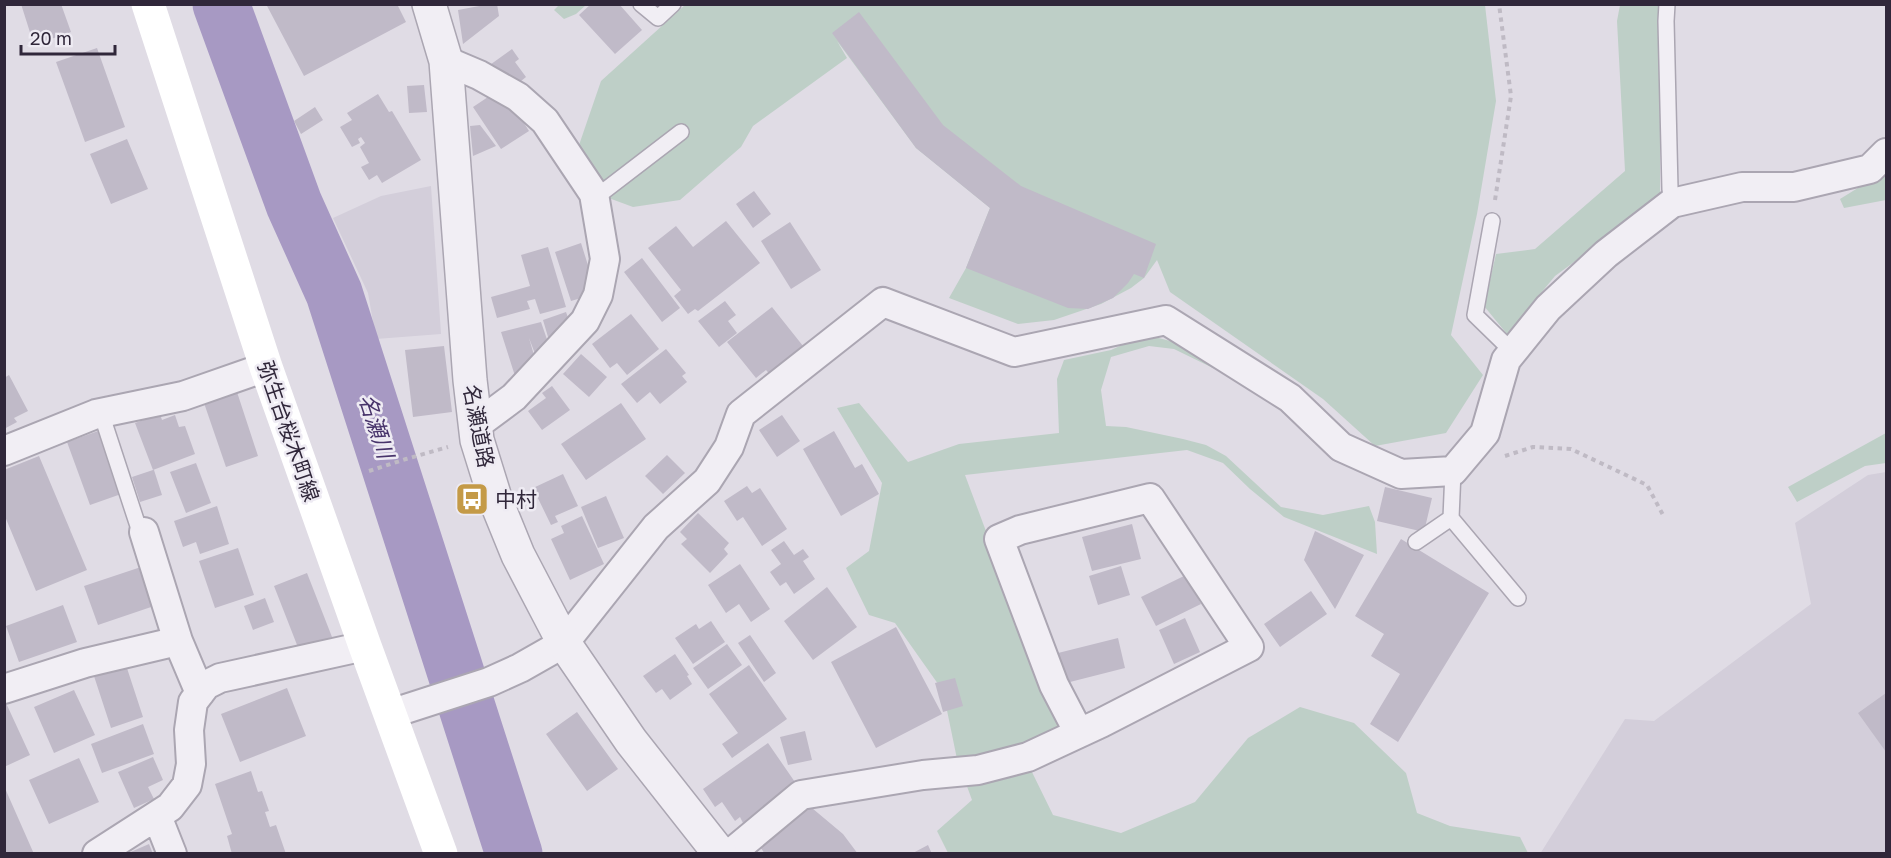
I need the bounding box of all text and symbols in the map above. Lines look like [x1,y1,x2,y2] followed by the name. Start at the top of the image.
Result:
[21,18,116,56] scale bar
[30,27,72,49] text: 20 m
[253,357,325,505] street label: 弥生台桜木町線
[458,382,500,470] street label: 名瀬道路
[354,390,401,463] water label: 名瀬川
[454,481,490,517] bus stop icon: 中村
[495,486,537,512] place label: 中村

